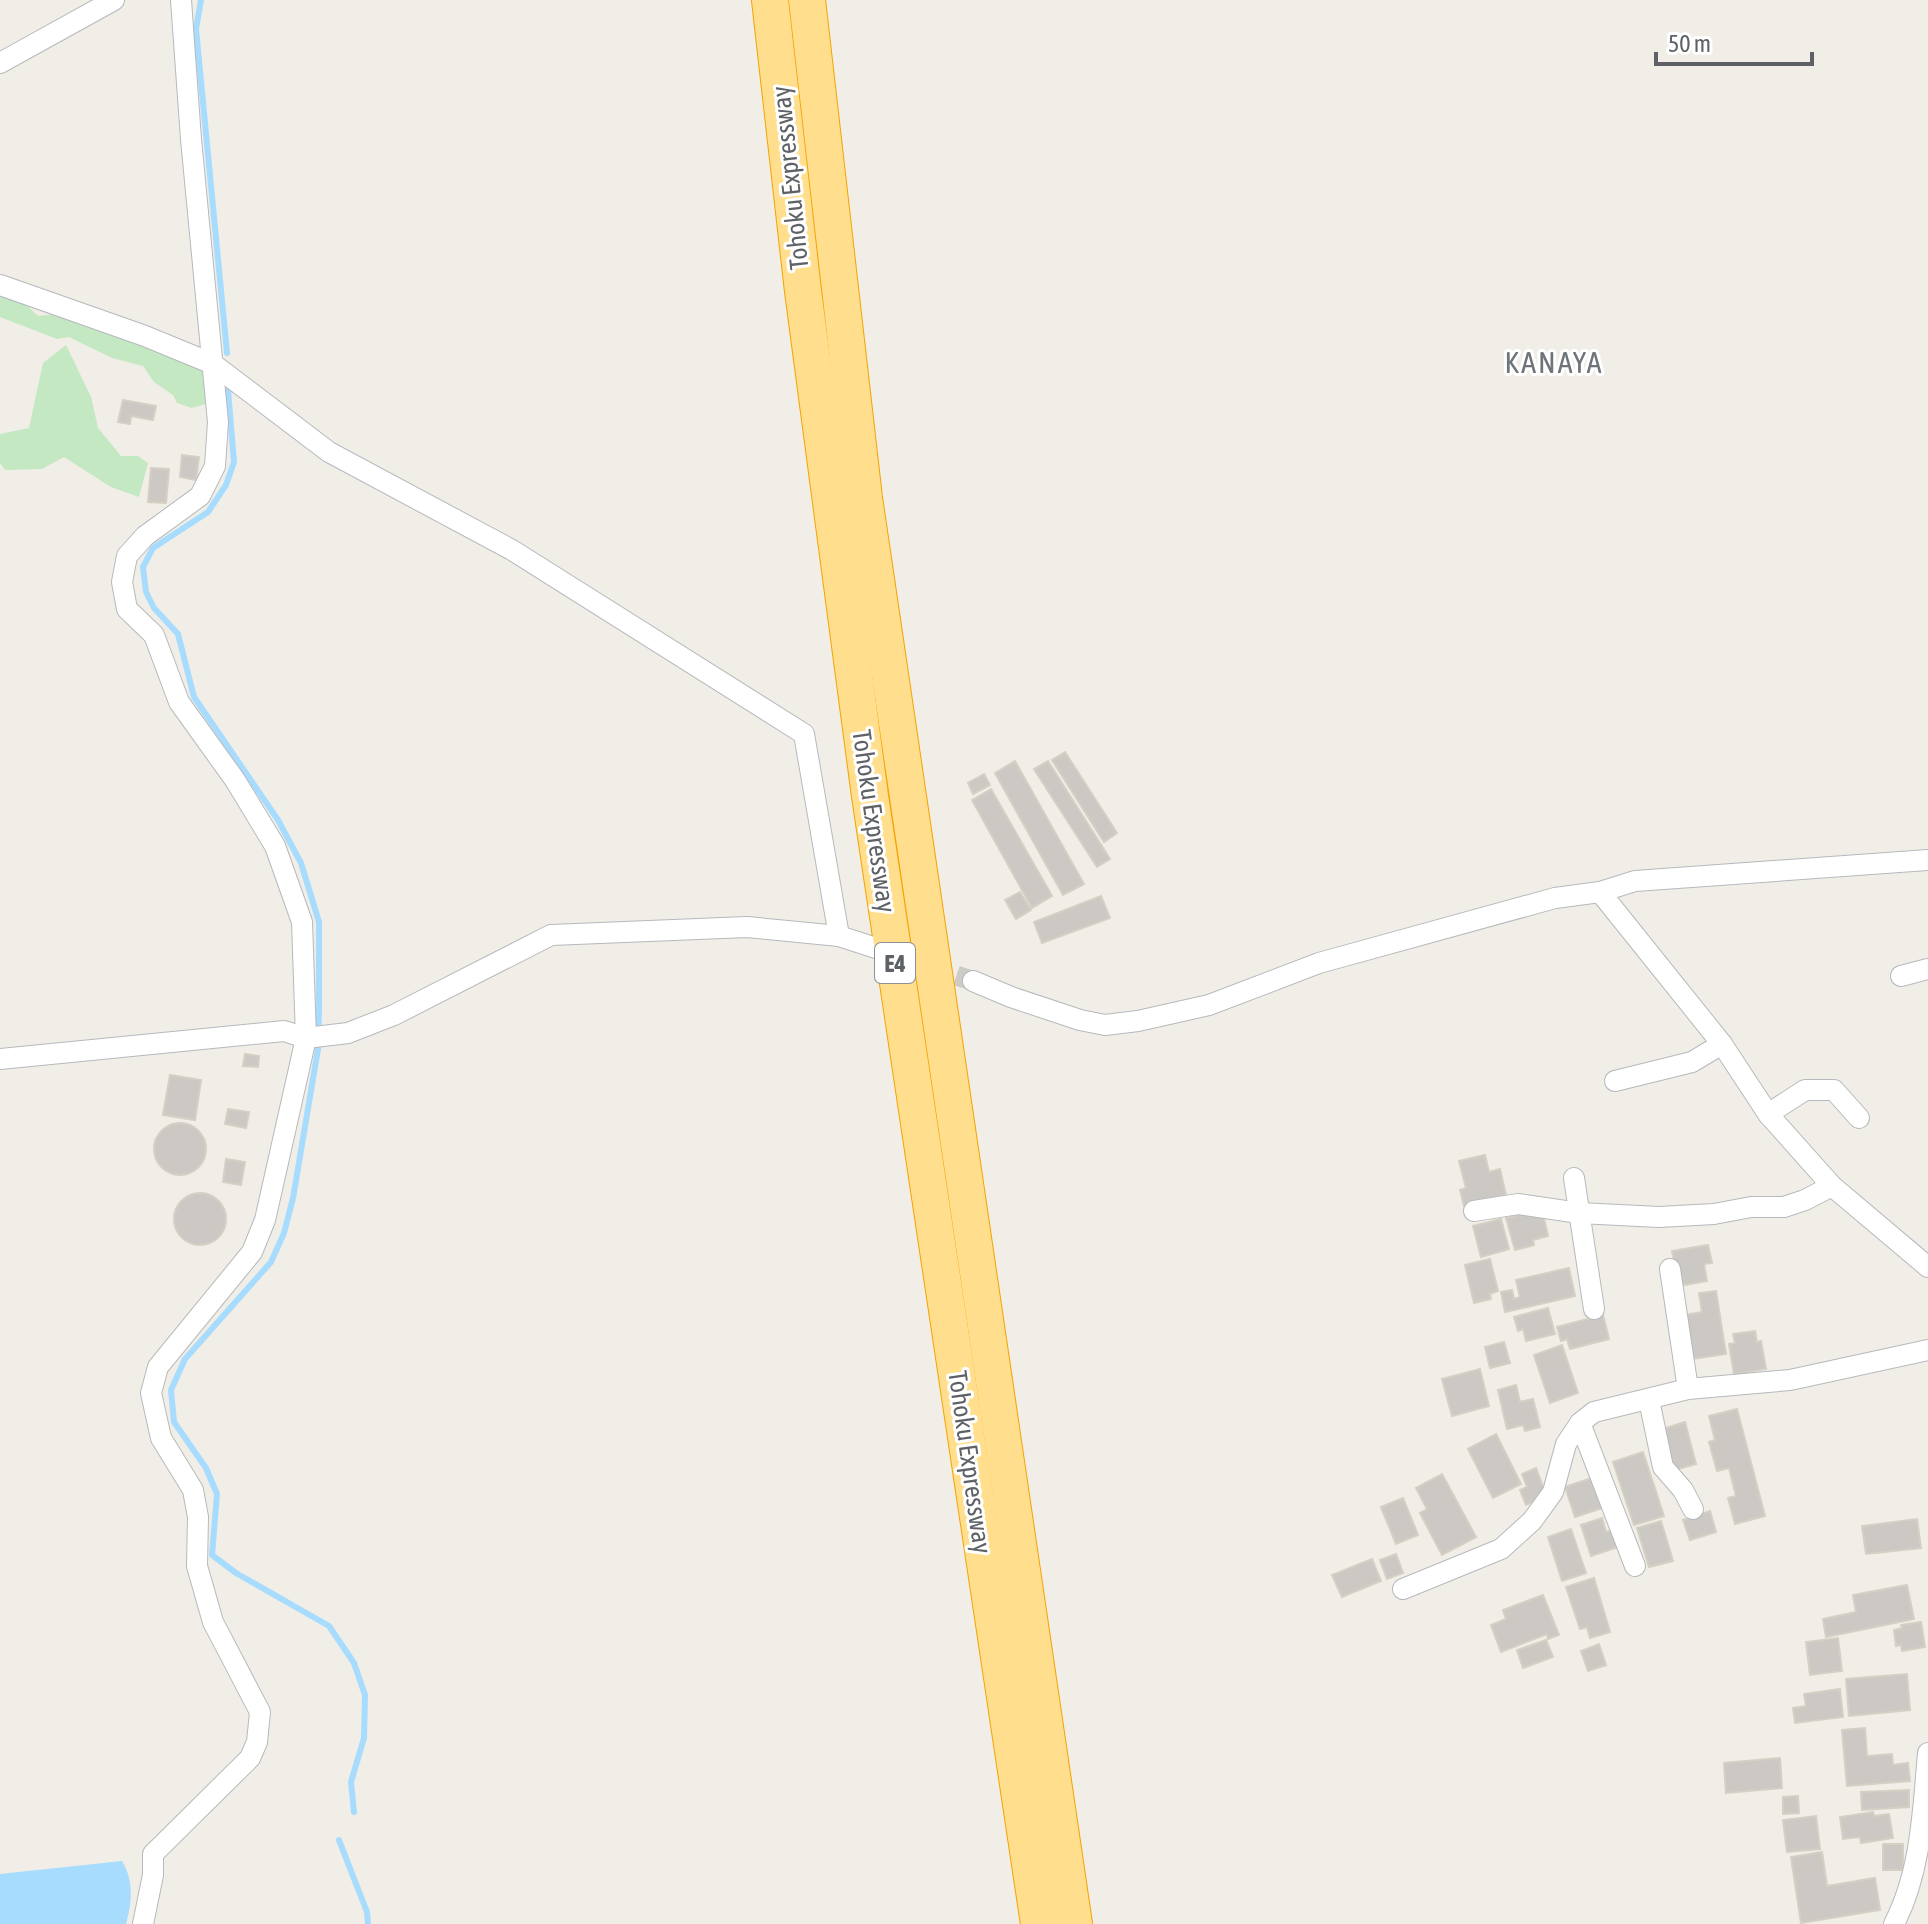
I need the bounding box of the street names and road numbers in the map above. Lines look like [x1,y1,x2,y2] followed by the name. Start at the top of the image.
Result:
[765,85,815,271] street label: Tohoku Expressway
[846,728,902,915] street label: Tohoku Expressway
[875,943,915,983] road number: E4
[942,1369,998,1556] street label: Tohoku Expressway

